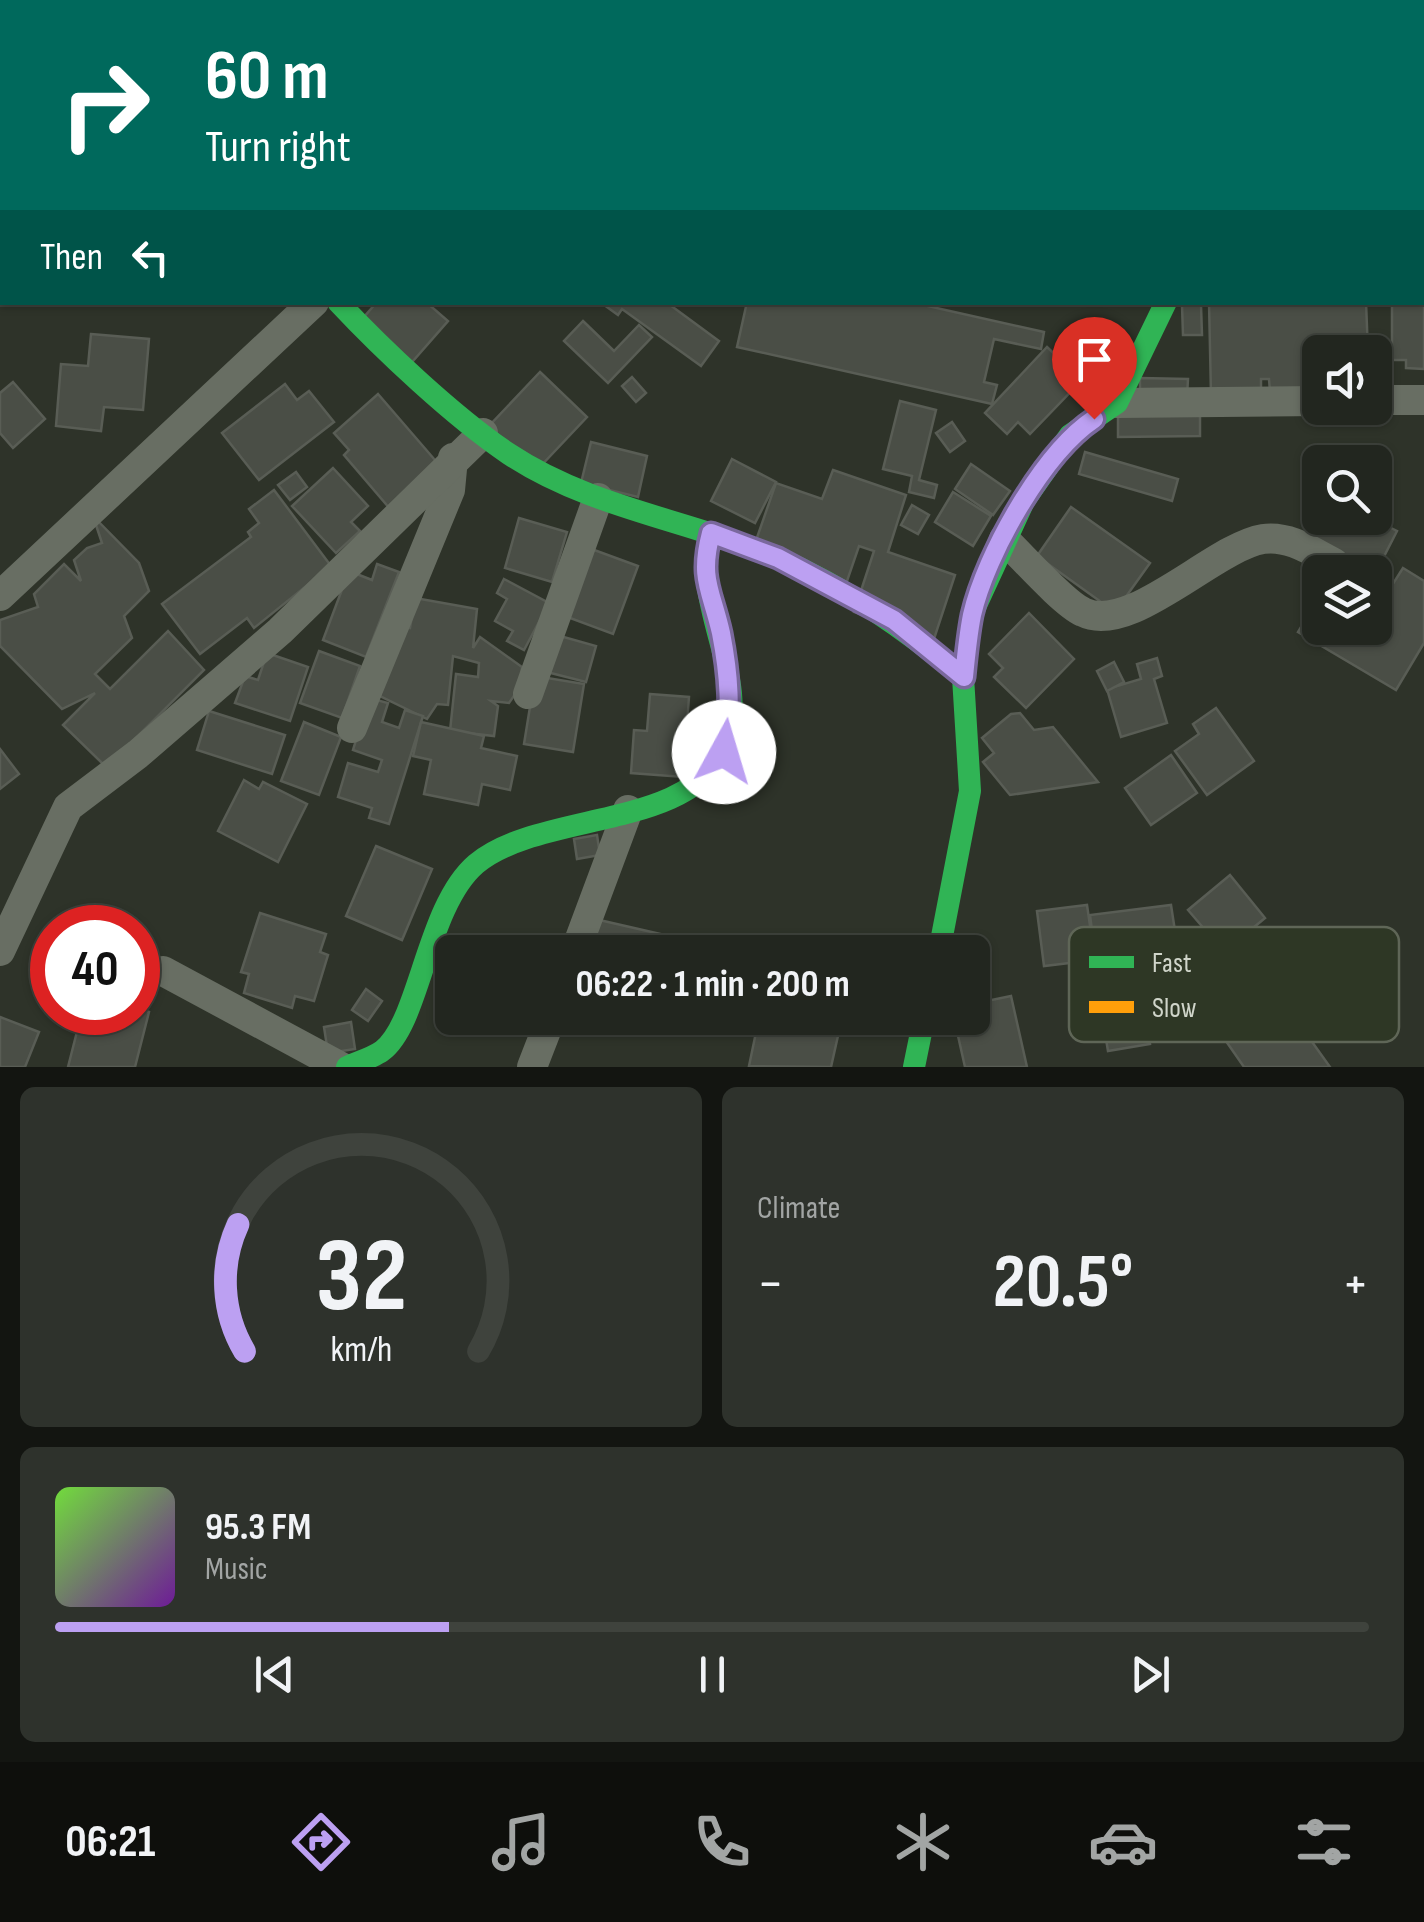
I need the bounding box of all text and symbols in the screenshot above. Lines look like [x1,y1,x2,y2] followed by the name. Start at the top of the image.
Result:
[205,35,329,119] text: 60 m
[40,40,170,170] icon: right
[205,120,351,175] text: Turn right
[123,230,178,285] icon: left
[40,235,103,280] text: Then
[1052,317,1137,420] pin
[1067,332,1122,387] icon: arrive
[1302,335,1392,645] map controls
[1302,335,1392,425] button: sound
[1302,445,1392,535] button: search
[1302,555,1392,645] button: layers
[672,700,776,804] position arrow
[30,905,160,1035] speed limit sign: 40
[1069,927,1399,1042] legend
[1152,947,1191,980] text: Fast
[575,962,850,1007] text: 06:22 · 1 min · 200 m
[1152,992,1197,1025] text: Slow
[757,1189,840,1228] text: Climate
[315,1215,407,1340] text: 32
[993,1238,1133,1329] text: 20.5°
[757,1251,784,1318] text: −
[1342,1251,1369,1318] text: +
[330,1329,392,1372] text: km/h
[205,1505,311,1550] text: 95.3 FM
[205,1550,268,1589] text: Music
[247,1647,302,1702] icon: previous
[685,1647,740,1702] icon: pause
[1123,1647,1178,1702] icon: next
[286,1807,356,1877] icon: directions
[486,1807,556,1877] icon: music
[687,1807,757,1877] icon: phone
[888,1807,958,1877] icon: climate
[1088,1807,1158,1877] icon: car
[1289,1807,1359,1877] icon: filters
[65,1815,155,1870] text: 06:21

